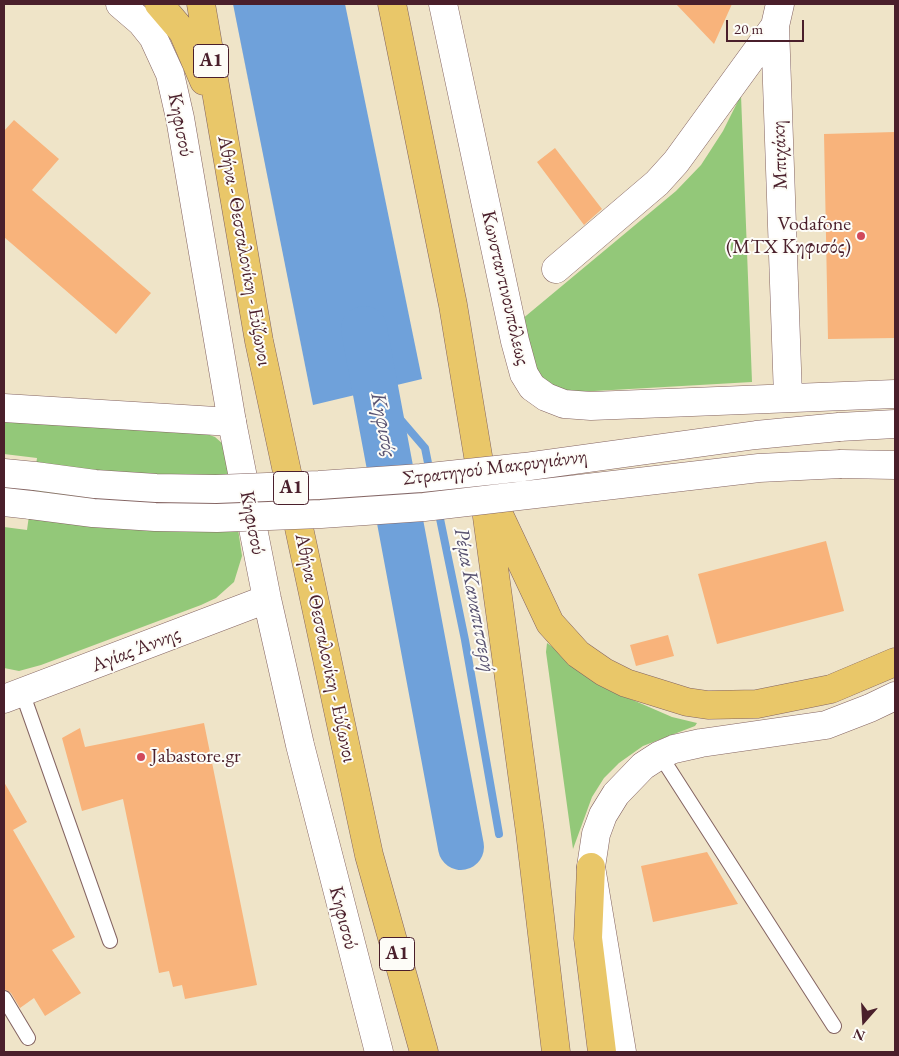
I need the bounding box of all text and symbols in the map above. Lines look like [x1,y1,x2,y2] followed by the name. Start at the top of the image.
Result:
[729,10,806,42] scale bar
[734,19,763,38] text: 20 m
[194,44,228,78] road number: Α1
[162,91,198,159] street label: Κηφισού
[767,120,793,190] street label: Μπιχάκη
[212,134,276,368] street label: Αθήνα - Θεσσαλονίκη - Εύζωνοι
[476,208,534,368] street label: Κωνσταντινουπόλεως
[726,213,851,260] place label: Vodafone (MTX Κηφισός)
[855,230,867,242] marker: Vodafone (MTX Κηφισός)
[364,390,402,460] water label: Κηφισός
[401,445,589,491] street label: Στρατηγού Μακρυγιάννη
[274,472,308,504] road number: Α1
[234,489,270,557] street label: Κηφισού
[448,526,500,674] water label: Ρέμα Καναπιτσερή
[289,531,361,765] street label: Αθήνα - Θεσσαλονίκη - Εύζωνοι
[88,622,184,678] street label: Αγίας Άννης
[151,745,241,769] place label: Jabastore.gr
[135,751,147,763] marker: Jabastore.gr
[323,884,363,952] street label: Κηφισού
[380,938,414,971] road number: Α1
[839,996,889,1046] north arrow
[851,1025,867,1046] text: N

